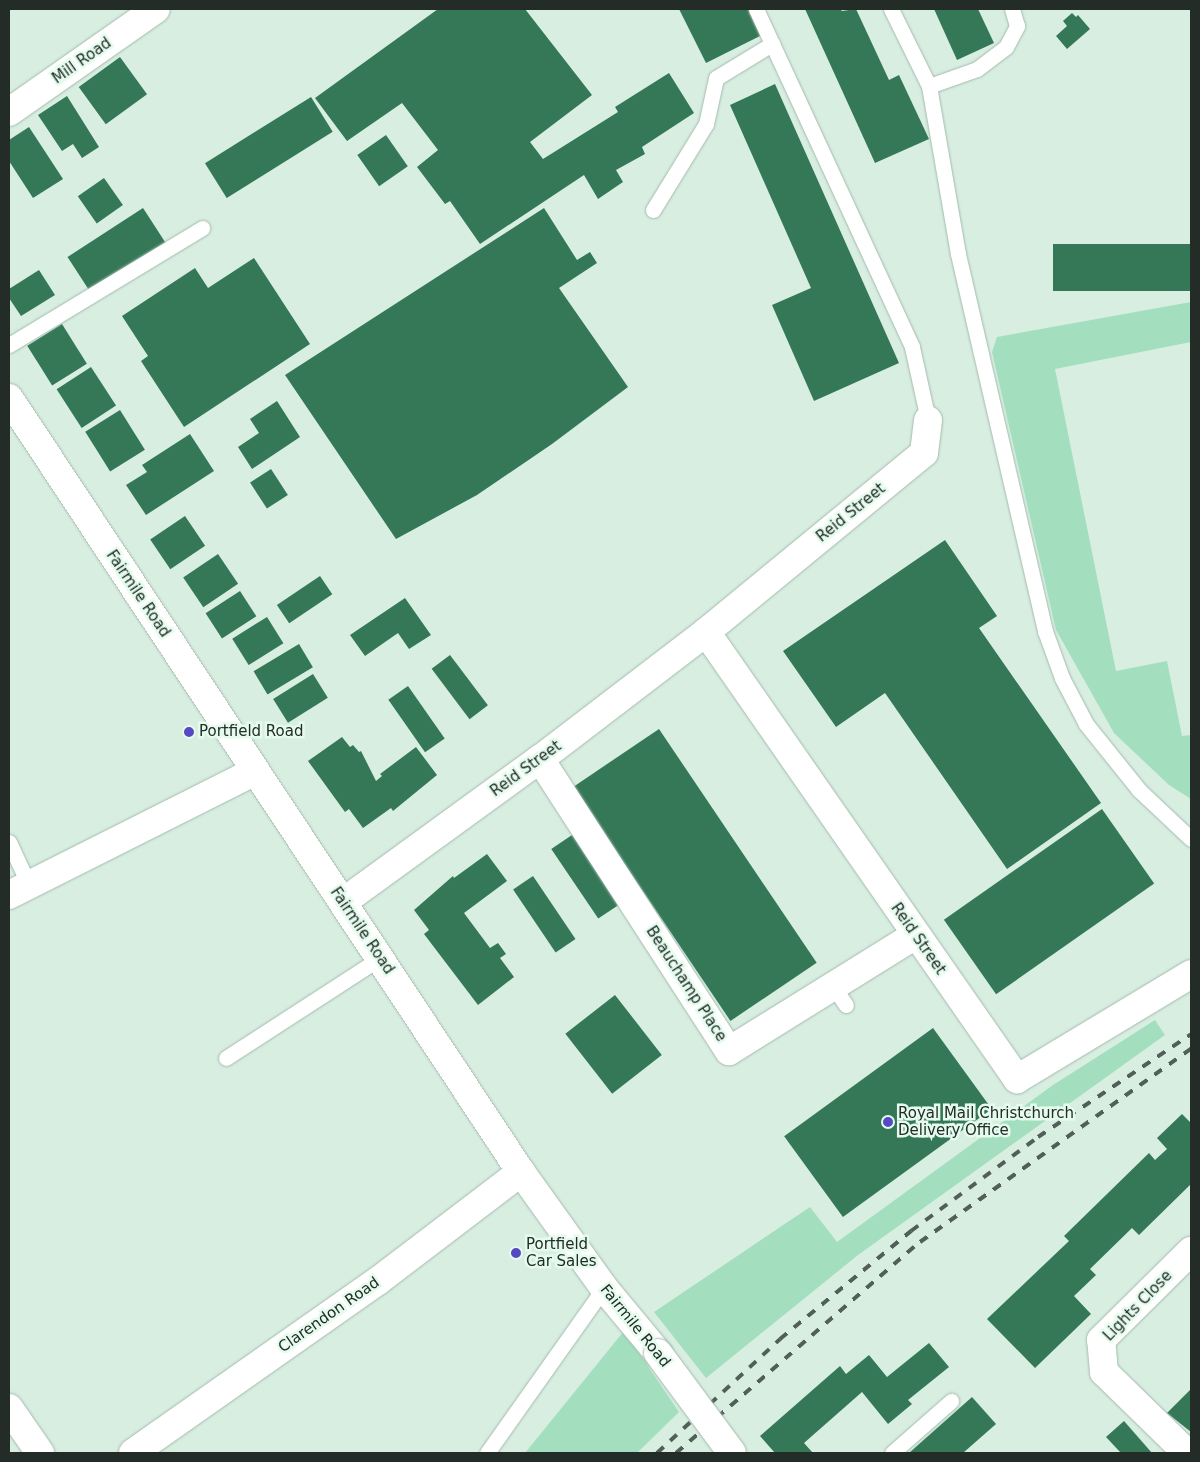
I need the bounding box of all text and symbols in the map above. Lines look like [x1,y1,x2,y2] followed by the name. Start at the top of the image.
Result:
[49,34,115,88] street label: Mill Road
[813,480,889,546] street label: Reid Street
[102,547,174,641] street label: Fairmile Road
[199,723,304,741] place label: Portfield Road
[183,726,195,738] marker: Portfield Road
[487,737,565,801] street label: Reid Street
[326,884,398,978] street label: Fairmile Road
[887,900,949,978] street label: Reid Street
[642,923,730,1045] street label: Beauchamp Place
[898,1104,1074,1139] place label: Royal Mail Christchurch Delivery Office
[882,1116,894,1128] marker: Royal Mail Christchurch Delivery Office
[526,1235,597,1270] place label: Portfield Car Sales
[510,1247,522,1259] marker: Portfield Car Sales
[1100,1267,1176,1345] street label: Lights Close
[275,1273,383,1357] street label: Clarendon Road
[596,1281,674,1371] street label: Fairmile Road

